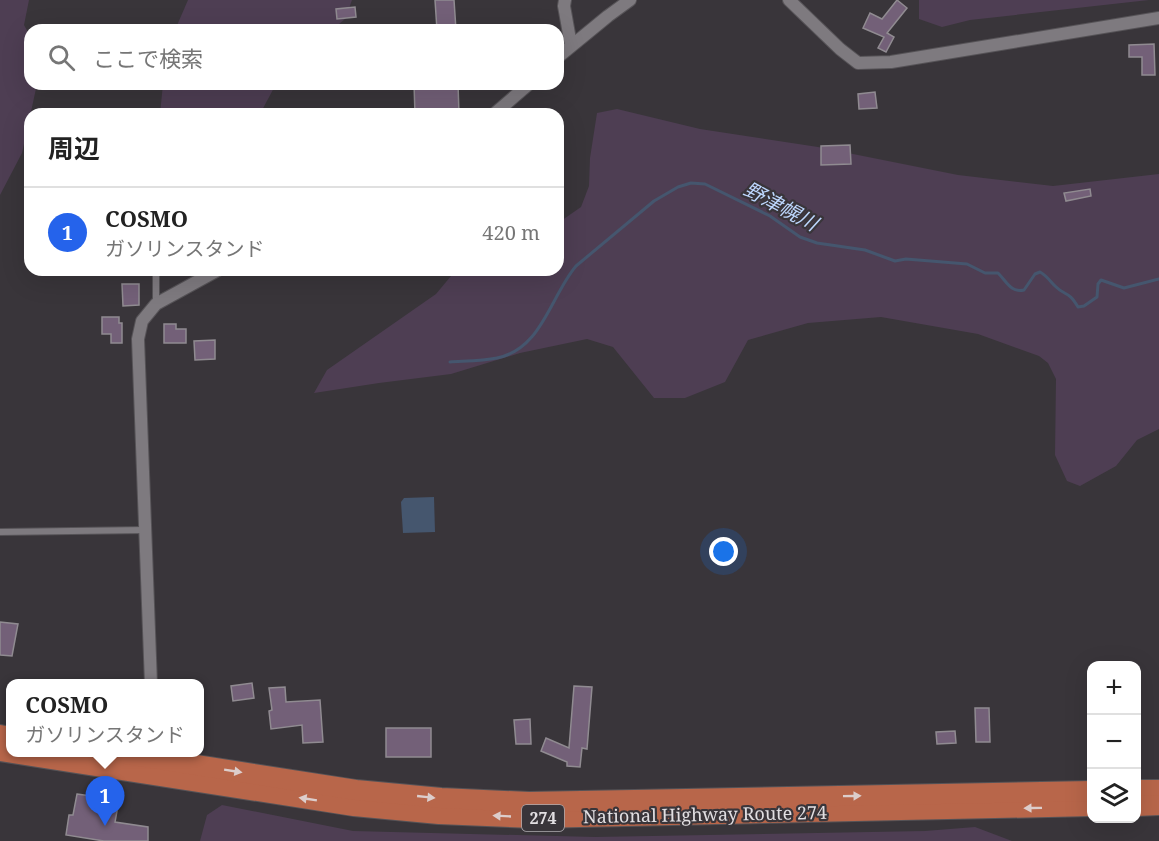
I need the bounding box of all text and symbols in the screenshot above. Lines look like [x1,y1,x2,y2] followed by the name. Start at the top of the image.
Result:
[24,24,564,90] search box
[45,41,78,74] icon: search
[93,43,203,73] text: ここで検索
[48,130,100,166] text: 周辺
[739,175,824,238] water label: 野津幌川
[105,203,188,233] text: COSMO
[62,219,73,246] text: 1
[482,219,540,246] text: 420 m
[105,235,265,262] text: ガソリンスタンド
[709,537,738,566] your location
[1087,661,1141,823] map controls
[1087,661,1141,715] button: +
[6,679,204,757] popup
[25,689,108,719] text: COSMO
[1087,715,1141,769] button: −
[25,721,185,748] text: ガソリンスタンド
[224,767,243,776] one-way arrow
[1087,769,1141,823] button: layers
[86,776,124,826] pin: 1
[843,791,862,801] one-way arrow
[417,792,436,802] one-way arrow
[298,794,317,803] one-way arrow
[583,800,827,828] street label: National Highway Route 274
[1024,803,1043,812] one-way arrow
[522,805,564,831] road number: 274
[493,812,512,821] one-way arrow

